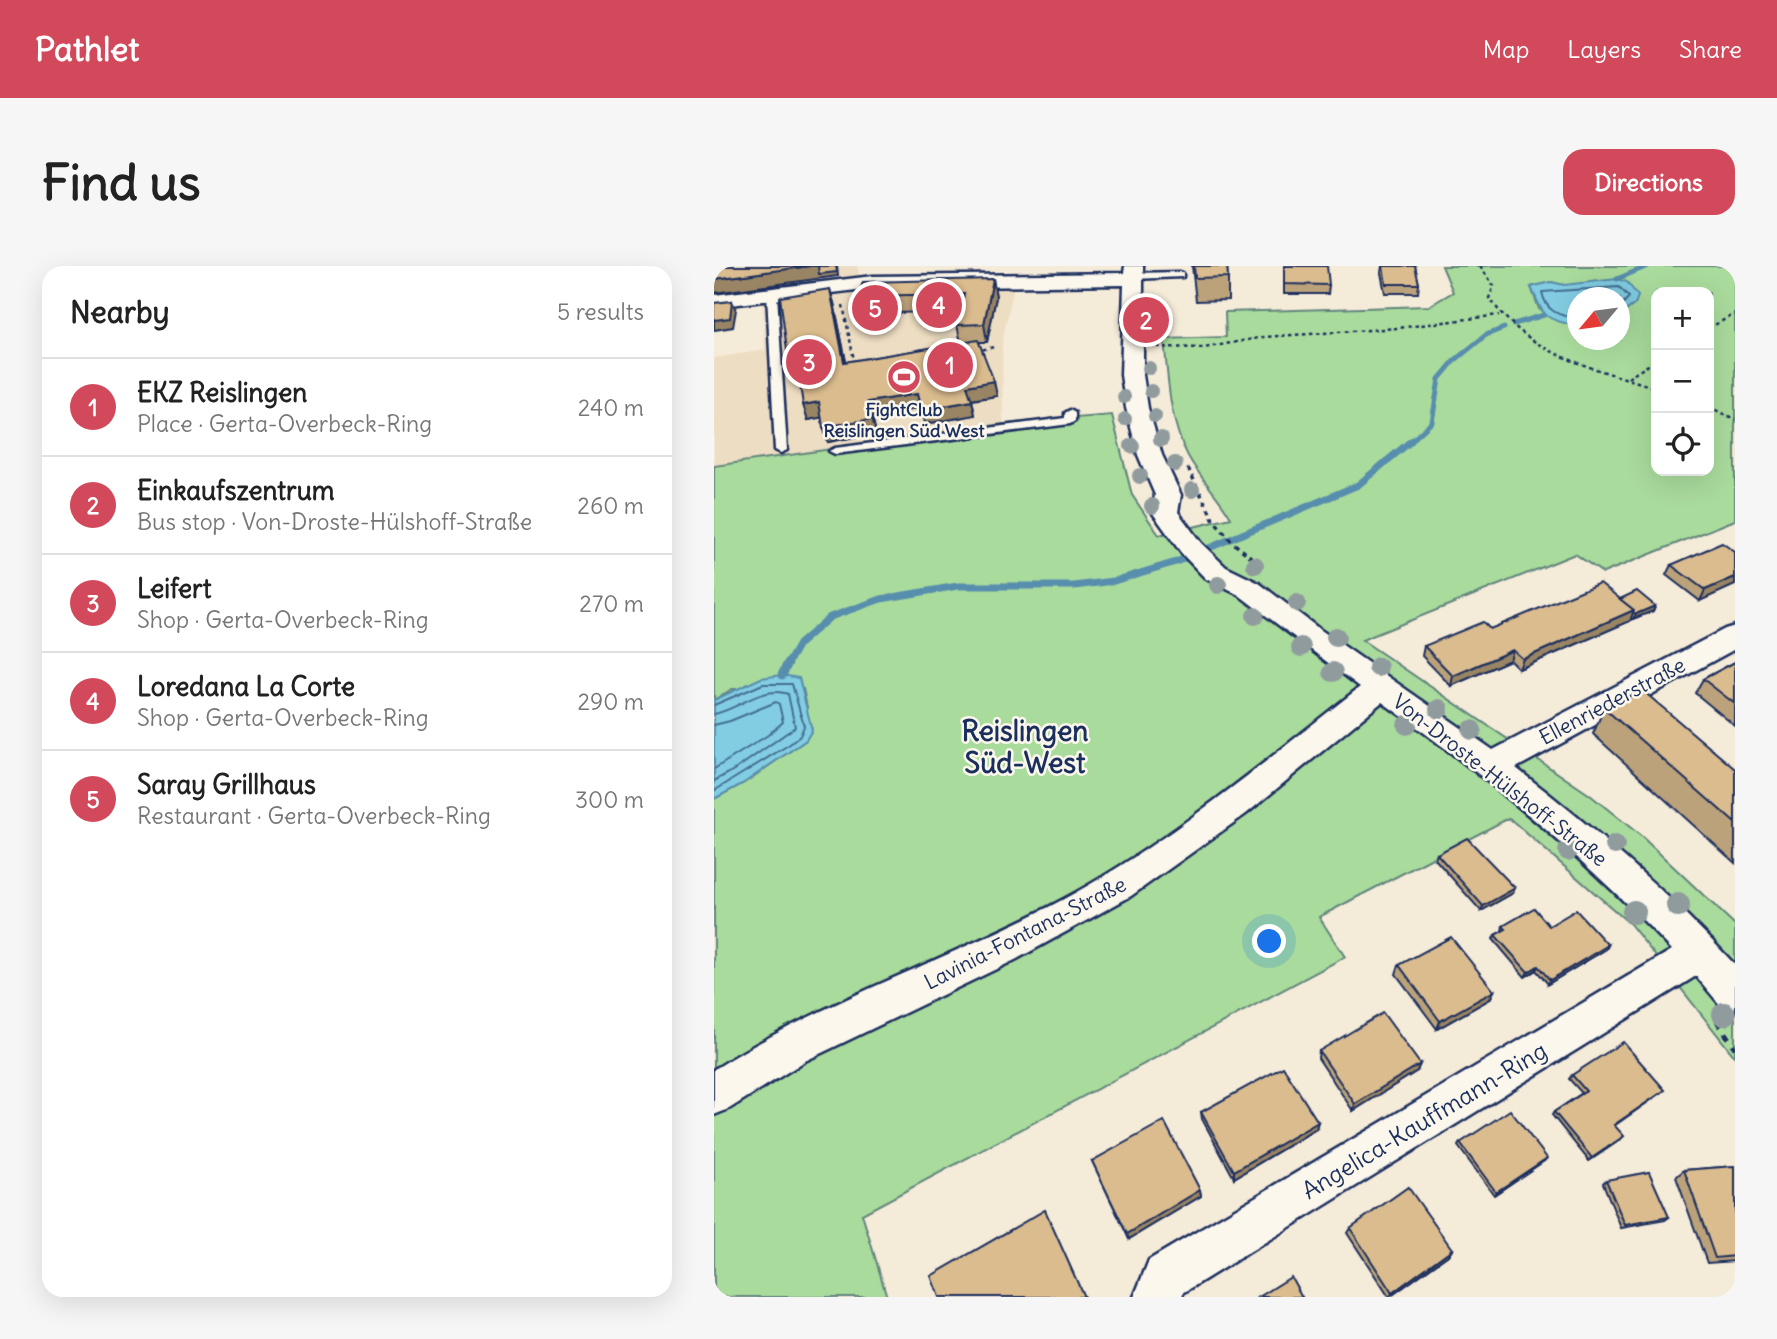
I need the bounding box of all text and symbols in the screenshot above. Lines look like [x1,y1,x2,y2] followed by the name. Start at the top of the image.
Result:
[35,28,139,70] text: Pathlet
[1483,34,1529,64] text: Map
[1567,34,1641,64] text: Layers
[1679,34,1742,64] text: Share
[1563,149,1735,215] button: Directions
[42,152,200,213] text: Find us
[916,279,962,331] pin: 4
[852,282,898,334] pin: 5
[1567,287,1630,350] north arrow
[1651,287,1714,476] map controls
[1651,287,1714,350] button: +
[70,293,170,331] text: Nearby
[1123,294,1169,346] pin: 2
[557,297,644,326] text: 5 results
[786,336,832,388] pin: 3
[927,339,973,391] pin: 1
[1651,350,1714,413] button: −
[885,358,923,396] sports icon: FightClub Reislingen Süd West
[137,376,307,409] text: EKZ Reislingen
[88,393,98,422] text: 1
[578,393,644,422] text: 240 m
[824,398,985,442] place label: FightClub Reislingen Süd West
[137,409,432,438] text: Place · Gerta-Overbeck-Ring
[1651,413,1714,476] button: locate
[137,474,335,507] text: Einkaufszentrum
[87,491,99,520] text: 2
[577,491,644,520] text: 260 m
[137,507,532,536] text: Bus stop · Von-Droste-Hülshoff-Straße
[137,572,211,605] text: Leifert
[86,589,100,618] text: 3
[579,589,644,618] text: 270 m
[137,605,429,634] text: Shop · Gerta-Overbeck-Ring
[1534,651,1690,751] street label: Ellenriederstraße
[137,670,355,703] text: Loredana La Corte
[86,687,100,716] text: 4
[577,687,644,716] text: 290 m
[1387,688,1613,872] street label: Von-Droste-Hülshoff-Straße
[137,703,429,732] text: Shop · Gerta-Overbeck-Ring
[961,713,1089,781] district label: Reislingen Süd-West
[137,768,316,801] text: Saray Grillhaus
[86,785,100,814] text: 5
[575,785,644,814] text: 300 m
[137,801,491,830] text: Restaurant · Gerta-Overbeck-Ring
[919,870,1131,996] street label: Lavinia-Fontana-Straße
[1252,924,1286,958] your location
[1296,1035,1552,1205] street label: Angelica-Kauffmann-Ring

